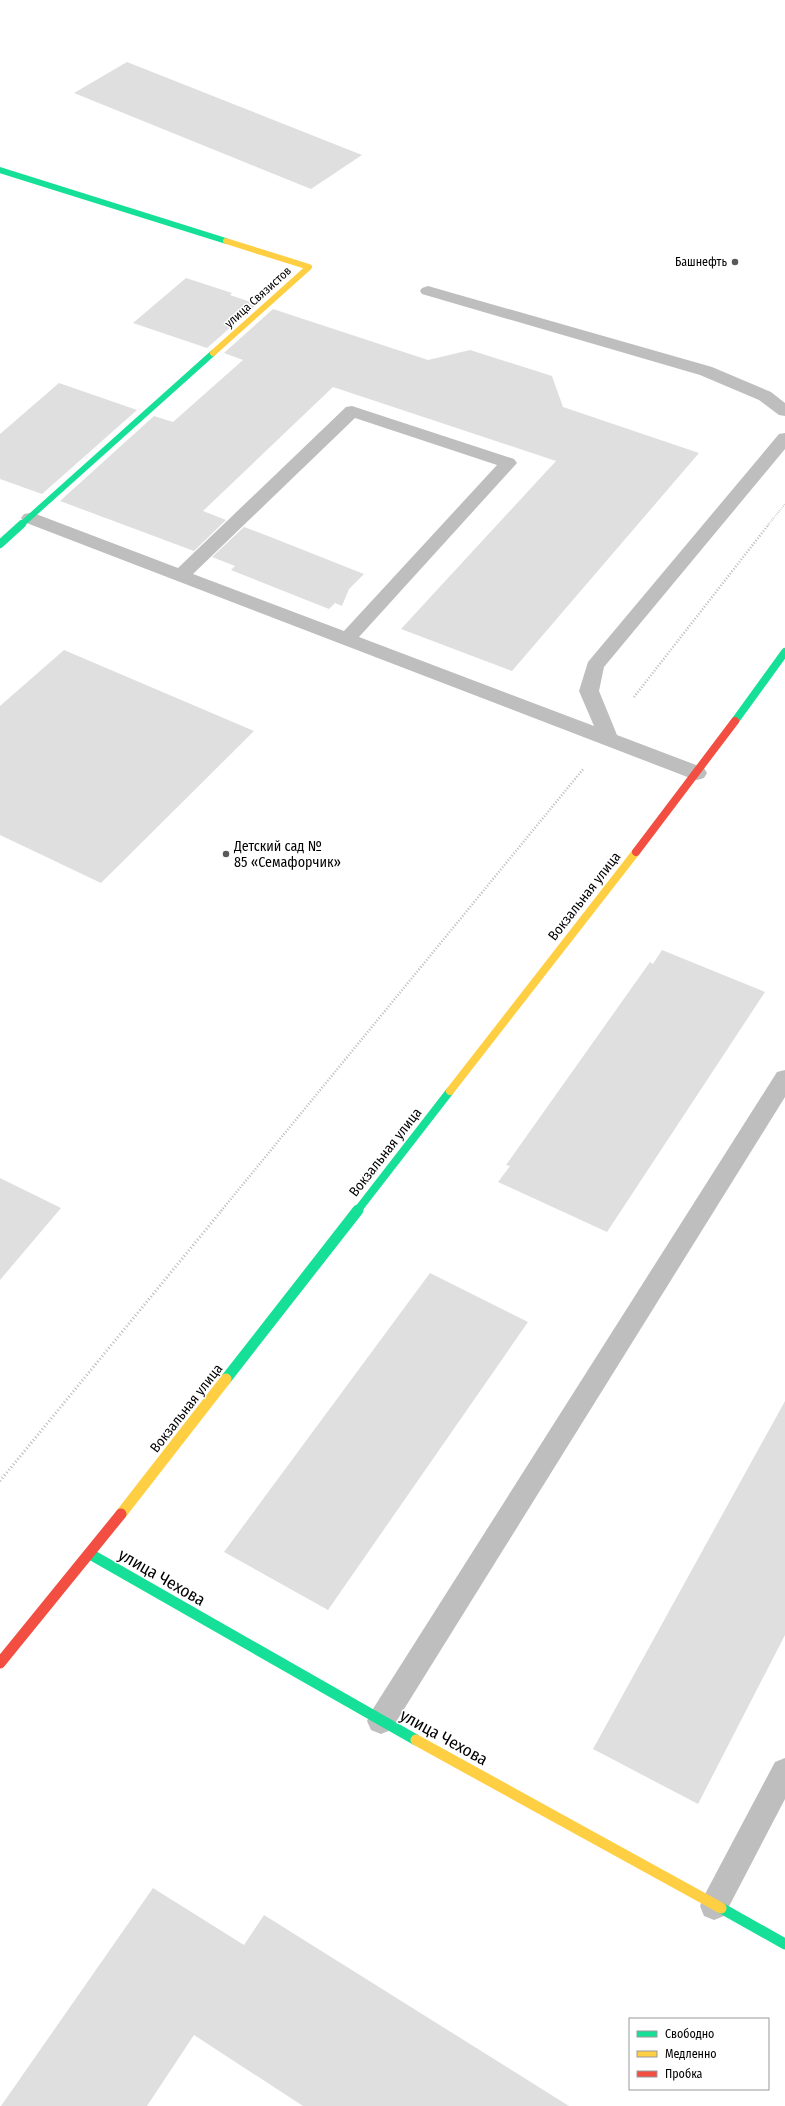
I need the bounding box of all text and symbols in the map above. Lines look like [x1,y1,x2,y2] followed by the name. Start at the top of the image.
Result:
[675,255,727,269] place label: Башнефть
[730,257,740,267] marker: Башнефть
[222,263,294,331] street label: улица Связистов
[233,838,341,871] place label: Детский сад № 85 «Семафорчик»
[545,848,624,944] street label: Вокзальная улица
[221,849,231,859] marker: Детский сад № 85 «Семафорчик»
[346,1104,425,1200] street label: Вокзальная улица
[147,1360,226,1456] street label: Вокзальная улица
[114,1544,209,1611] street label: улица Чехова
[396,1705,491,1770] street label: улица Чехова
[629,2018,769,2090] legend
[665,2027,714,2041] text: Свободно
[665,2047,717,2061] text: Медленно
[665,2067,703,2081] text: Пробка

